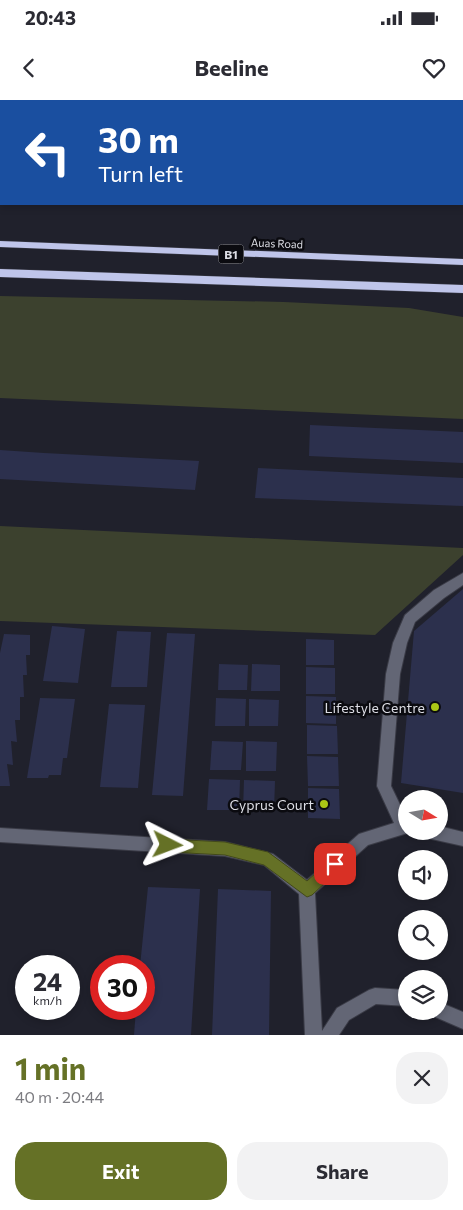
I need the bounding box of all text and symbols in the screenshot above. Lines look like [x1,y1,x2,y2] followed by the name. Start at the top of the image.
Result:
[25,6,76,29] text: 20:43
[15,54,43,82] icon: back
[194,54,269,81] text: Beeline
[420,54,448,82] icon: heart
[98,117,179,160] text: 30 m
[15,120,80,185] icon: left
[98,160,183,187] text: Turn left
[251,236,303,250] street label: Auas Road
[218,244,244,264] road number: B1
[324,699,425,716] place label: Lifestyle Centre
[429,701,441,713] marker: Lifestyle Centre
[398,790,448,840] north arrow
[398,790,448,1020] map controls
[230,796,314,813] place label: Cyprus Court
[318,798,330,810] marker: Cyprus Court
[141,818,193,870] position arrow
[314,843,356,885] pin
[321,850,349,878] icon: arrive
[398,850,448,900] button: sound
[398,910,448,960] button: search
[90,955,155,1020] speed limit sign: 30
[33,966,62,996] text: 24
[398,970,448,1020] button: layers
[33,993,62,1007] text: km/h
[15,1049,86,1086] text: 1 min
[396,1052,448,1104] button: close
[15,1087,104,1106] text: 40 m · 20:44
[15,1142,227,1200] button: Exit
[237,1142,448,1200] button: Share

